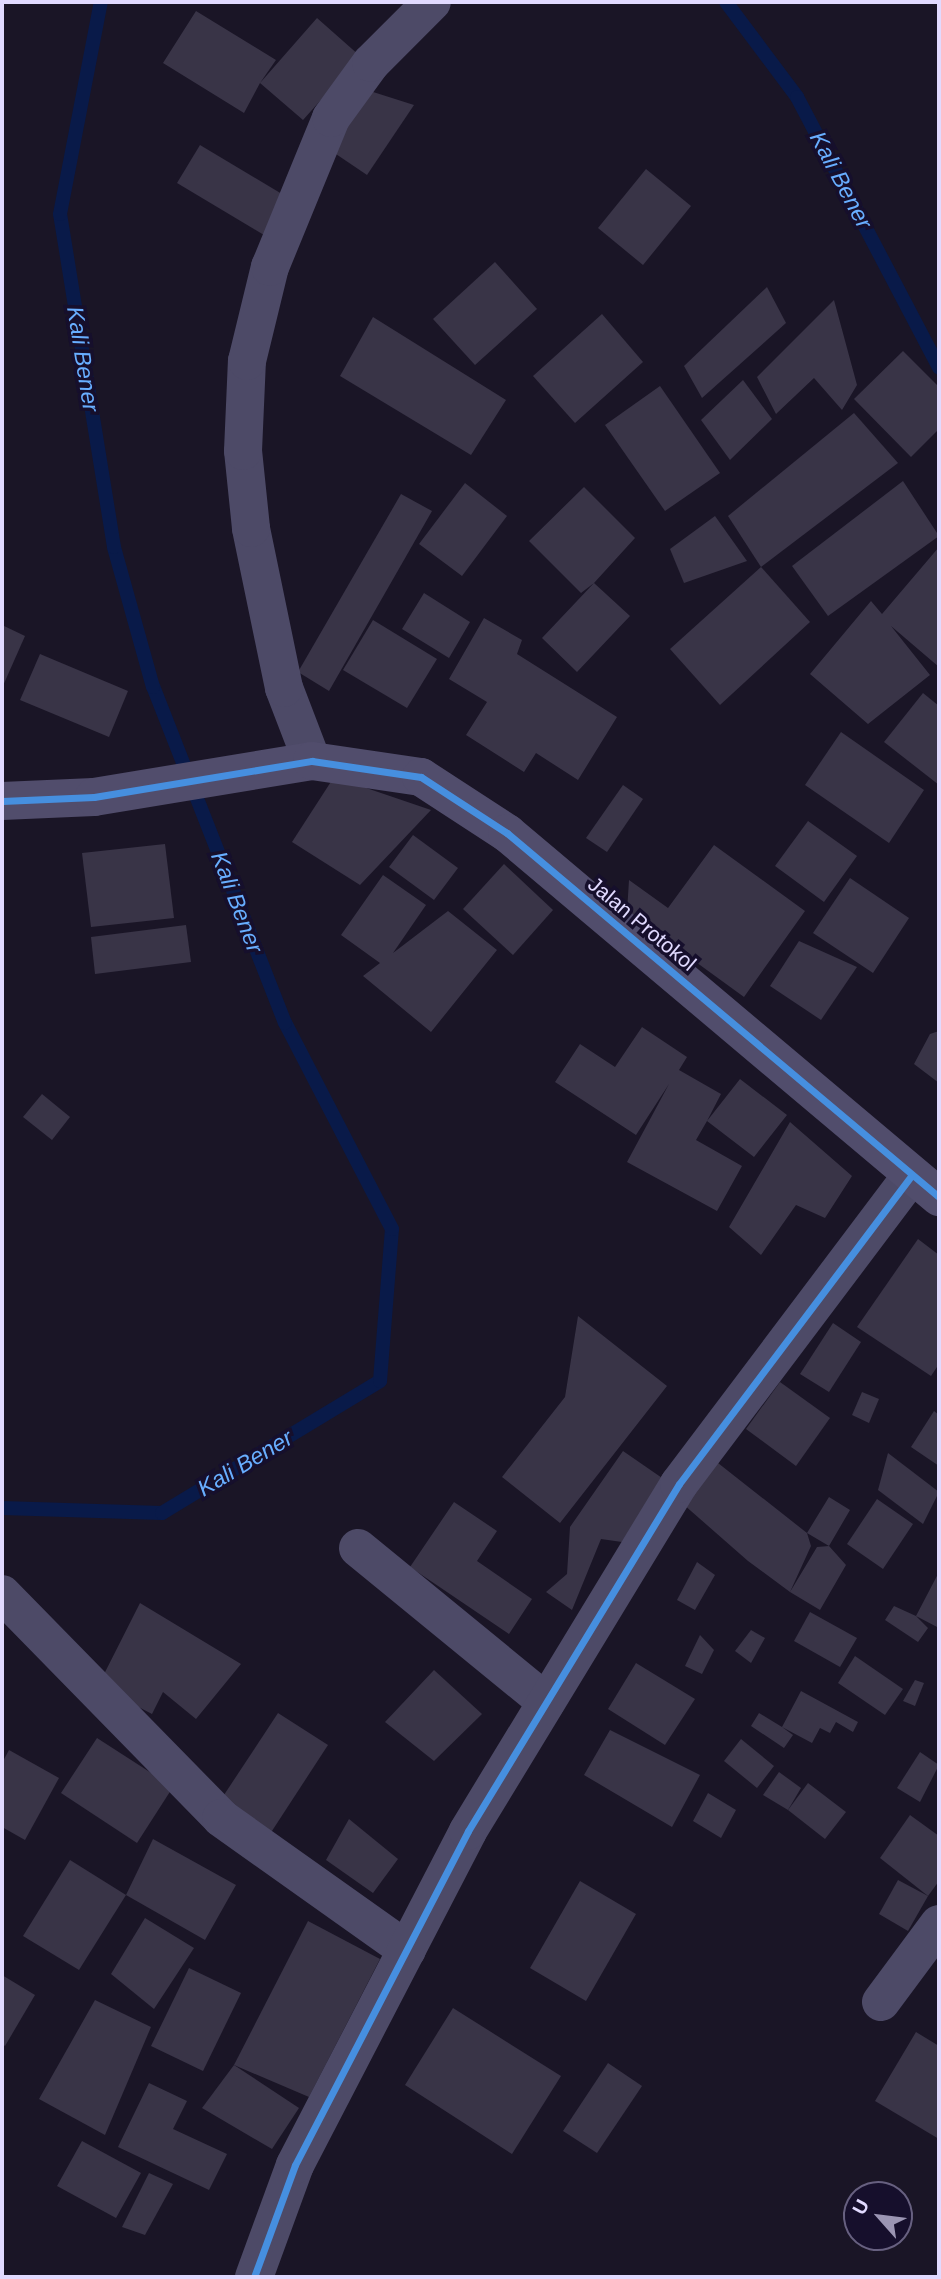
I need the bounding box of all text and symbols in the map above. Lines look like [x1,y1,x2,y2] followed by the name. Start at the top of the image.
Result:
[804,127,878,233] water label: Kali Bener
[61,304,105,414] water label: Kali Bener
[205,848,269,956] water label: Kali Bener
[583,872,701,976] street label: Jalan Protokol
[192,1424,298,1502] water label: Kali Bener
[843,2181,913,2251] north arrow
[848,2196,873,2218] text: U

